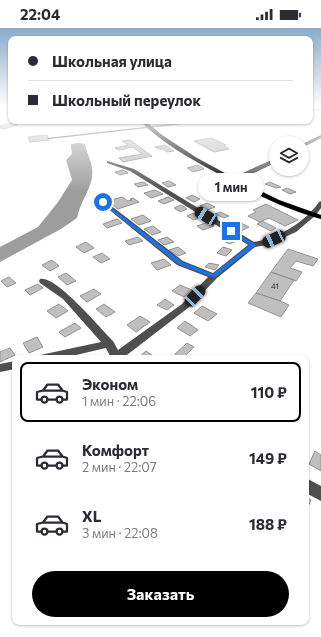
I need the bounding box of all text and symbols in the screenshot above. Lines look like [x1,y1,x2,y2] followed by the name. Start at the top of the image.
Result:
[20,5,60,23] text: 22:04
[52,52,172,70] text: Школьная улица
[52,91,201,109] text: Школьный переулок
[269,136,309,176] map controls
[269,136,309,176] button: layers
[198,173,264,201] callout: 1 мин
[214,179,248,195] text: 1 мин
[94,193,112,211] route start
[193,205,219,227] car
[222,222,240,240] route end
[261,228,287,250] car
[271,281,279,291] house number: 41
[182,283,208,309] car
[34,374,70,410] icon: car
[82,375,138,393] text: Эконом
[251,383,287,401] text: 110 ₽
[82,393,156,409] text: 1 мин · 22:06
[34,440,70,476] icon: car
[82,441,149,459] text: Комфорт
[249,449,287,467] text: 149 ₽
[82,459,157,475] text: 2 мин · 22:07
[34,506,70,542] icon: car
[82,507,101,525] text: XL
[249,515,287,533] text: 188 ₽
[82,525,158,541] text: 3 мин · 22:08
[32,571,289,617] button: Заказать

